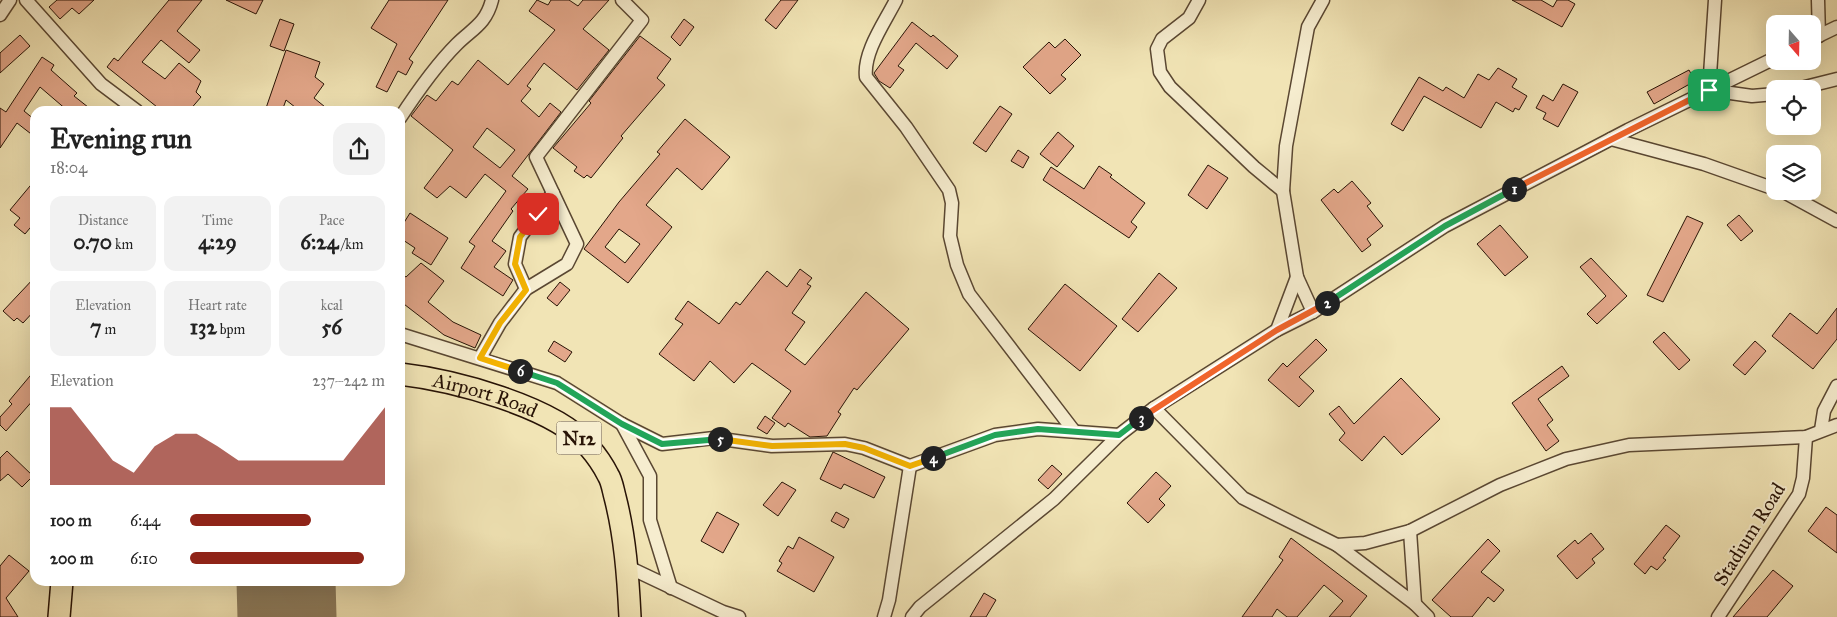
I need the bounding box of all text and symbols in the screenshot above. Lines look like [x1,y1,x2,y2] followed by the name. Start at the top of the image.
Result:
[1766,15,1821,70] north arrow
[1766,15,1821,200] map controls
[1688,69,1730,111] pin
[1695,76,1723,104] icon: arrive
[1766,80,1821,135] button: locate
[50,121,192,156] text: Evening run
[333,123,385,175] button: share
[1766,145,1821,200] button: layers
[50,158,87,177] text: 18:04
[1502,176,1526,202] pin: 1
[1512,181,1517,198] text: 1
[517,193,559,235] pin
[524,200,552,228] icon: check
[78,212,128,229] text: Distance
[202,212,233,229] text: Time
[319,212,345,229] text: Pace
[73,229,112,255] text: 0.70
[198,229,237,255] text: 4:29
[300,229,338,255] text: 6:24
[112,236,133,253] text: km
[338,236,363,253] text: /km
[1314,290,1340,316] pin: 2
[1324,295,1331,312] text: 2
[75,297,131,314] text: Elevation
[188,297,247,314] text: Heart rate
[321,297,343,314] text: kcal
[90,314,101,340] text: 7
[190,314,217,340] text: 132
[322,314,342,340] text: 56
[101,321,116,338] text: m
[217,321,245,338] text: bpm
[508,358,532,384] pin: 6
[517,363,524,380] text: 6
[430,367,541,422] street label: Airport Road
[50,371,114,390] text: Elevation
[312,371,385,390] text: 237–242 m
[1128,406,1154,430] pin: 3
[1139,410,1144,427] text: 3
[556,422,602,454] road number: N12
[708,426,732,452] pin: 5
[717,431,724,448] text: 5
[920,446,946,470] pin: 4
[930,450,937,467] text: 4
[1708,478,1790,590] street label: Stadium Road
[50,511,92,530] text: 100 m
[130,511,160,530] text: 6:44
[50,549,93,568] text: 200 m
[130,549,158,568] text: 6:10

